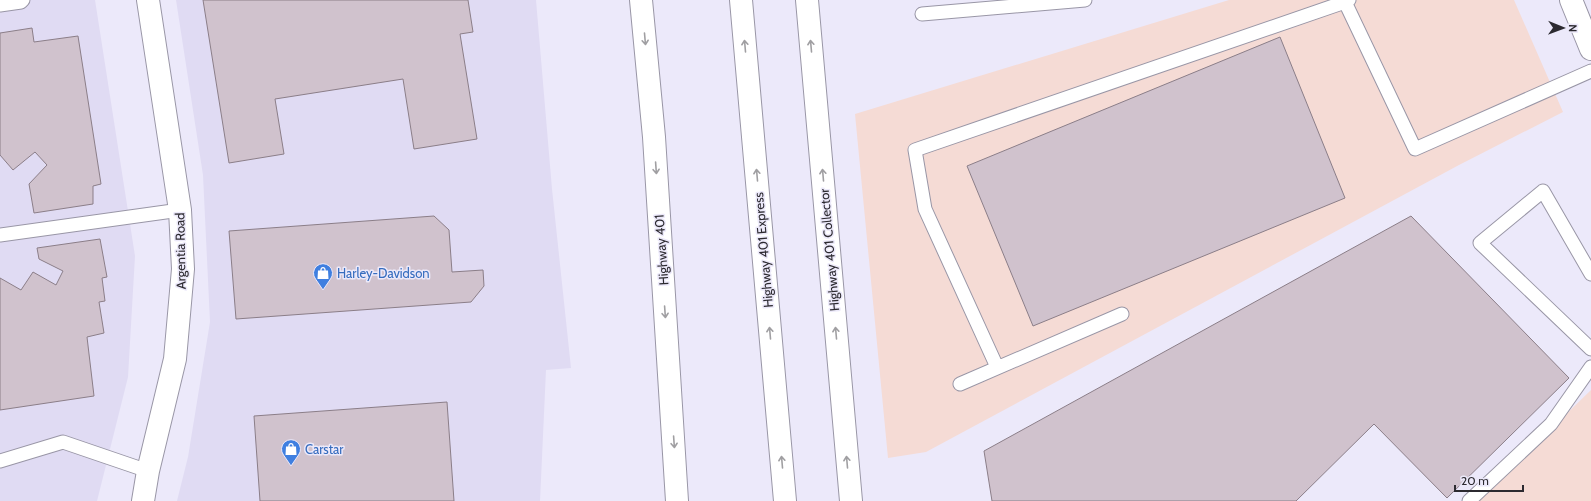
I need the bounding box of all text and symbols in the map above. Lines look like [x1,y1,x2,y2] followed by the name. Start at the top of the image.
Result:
[1543,8,1583,48] north arrow
[1566,24,1580,32] text: N
[641,32,648,45] one-way arrow
[742,40,749,53] one-way arrow
[808,40,815,53] one-way arrow
[652,161,659,174] one-way arrow
[753,169,760,182] one-way arrow
[819,169,826,182] one-way arrow
[816,187,842,312] street label: Highway 401 Collector
[750,191,776,308] street label: Highway 401 Express
[171,212,189,290] street label: Argentia Road
[651,214,671,286] street label: Highway 401
[312,262,334,290] shop icon: Harley-Davidson
[337,265,430,281] place label: Harley-Davidson
[662,305,669,318] one-way arrow
[767,327,774,340] one-way arrow
[833,327,840,340] one-way arrow
[670,435,677,448] one-way arrow
[280,438,302,466] shop icon: Carstar
[305,441,344,457] place label: Carstar
[778,456,785,469] one-way arrow
[844,456,851,469] one-way arrow
[1455,467,1523,493] scale bar
[1461,473,1489,488] text: 20 m

